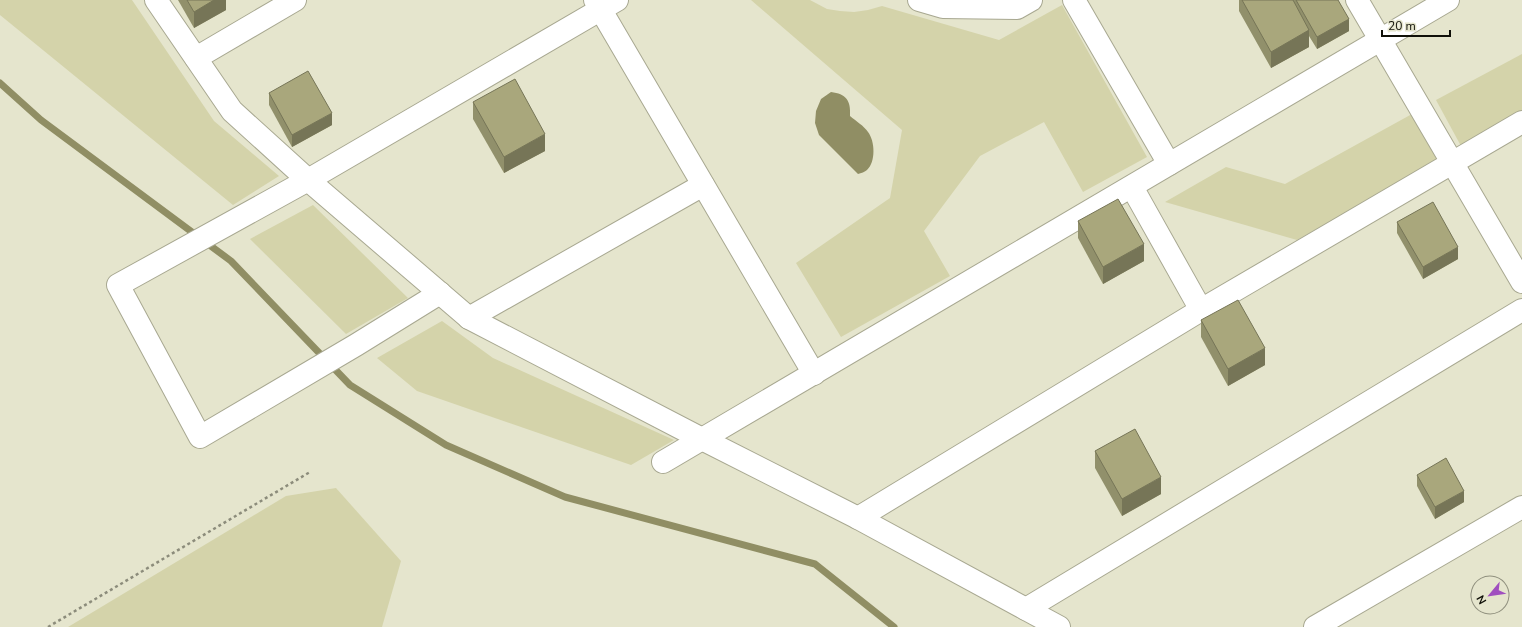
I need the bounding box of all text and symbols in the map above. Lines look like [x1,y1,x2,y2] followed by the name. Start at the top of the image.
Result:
[1382,12,1450,38] scale bar
[1388,18,1416,34] text: 20 m
[1470,575,1510,615] north arrow
[1473,592,1490,607] text: N

